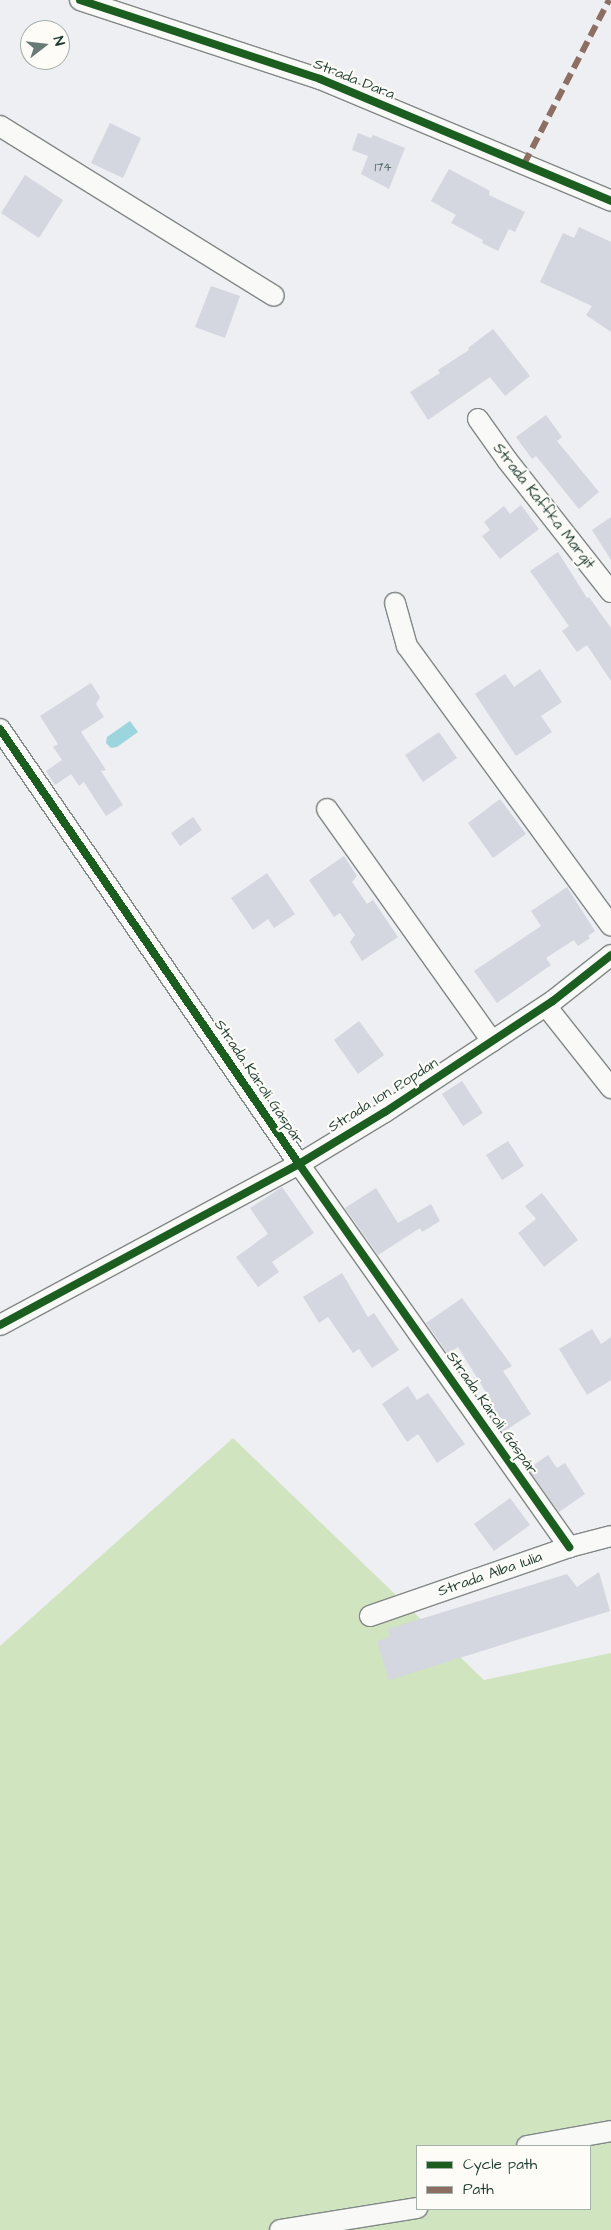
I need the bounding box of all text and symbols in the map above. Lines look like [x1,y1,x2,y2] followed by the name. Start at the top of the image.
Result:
[20,20,70,70] north arrow
[48,34,69,48] text: N
[311,55,397,103] street label: Strada Dara
[374,161,392,175] house number: 174
[489,440,599,572] street label: Strada Kaffka Margit
[210,1016,308,1148] street label: Strada Károli Gáspár
[325,1054,441,1136] street label: Strada Ion Popdan
[443,1348,541,1478] street label: Strada Károli Gáspár
[435,1548,545,1600] street label: Strada Alba Iulia
[416,2145,591,2210] legend
[463,2154,537,2175] text: Cycle path
[463,2179,494,2200] text: Path

